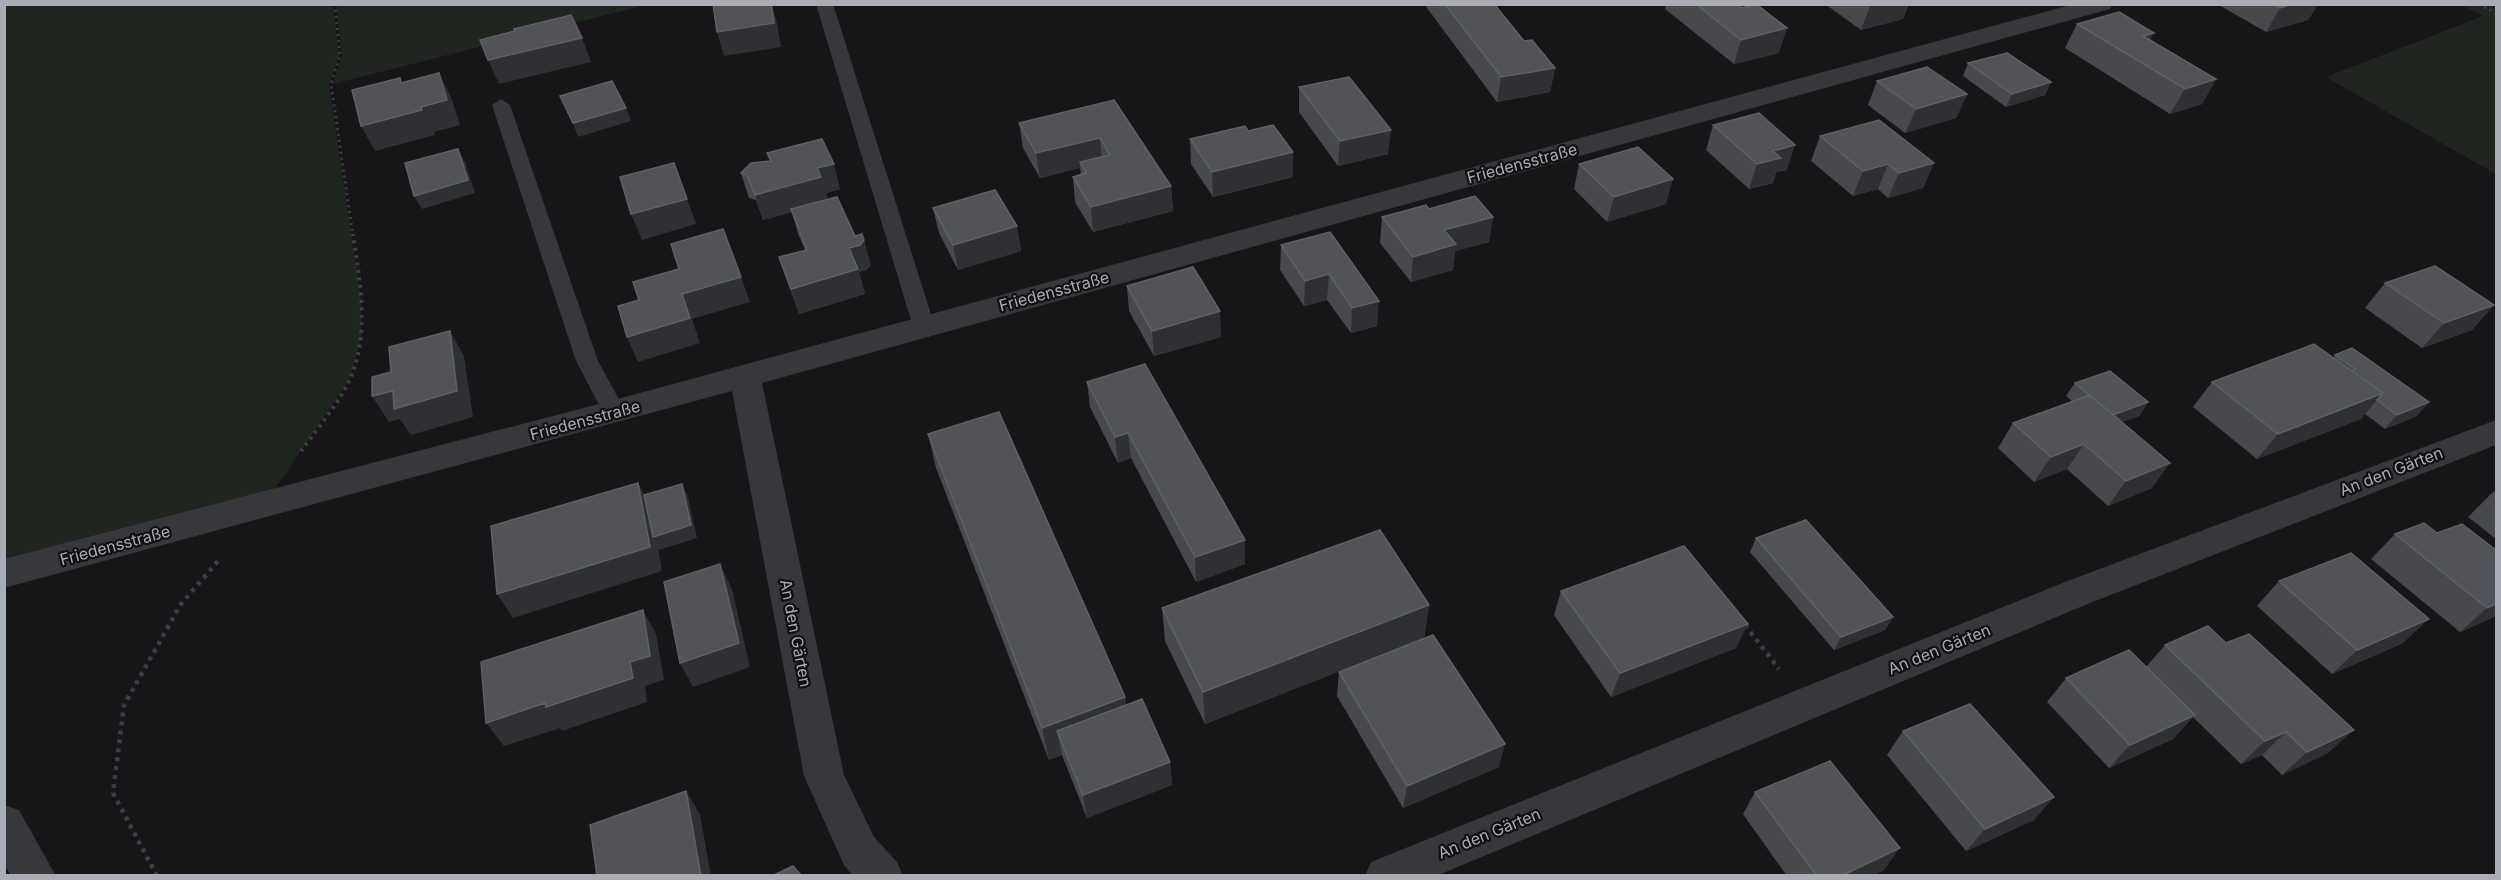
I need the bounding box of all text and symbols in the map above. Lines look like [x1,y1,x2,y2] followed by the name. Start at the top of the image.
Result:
[1465,139,1579,187] street label: Friedensstraße
[997,267,1111,315] street label: Friedensstraße
[528,396,642,444] street label: Friedensstraße
[2336,442,2446,500] street label: An den Gärten
[58,521,172,569] street label: Friedensstraße
[776,578,816,688] street label: An den Gärten
[1885,619,1993,679] street label: An den Gärten
[1435,803,1543,863] street label: An den Gärten

